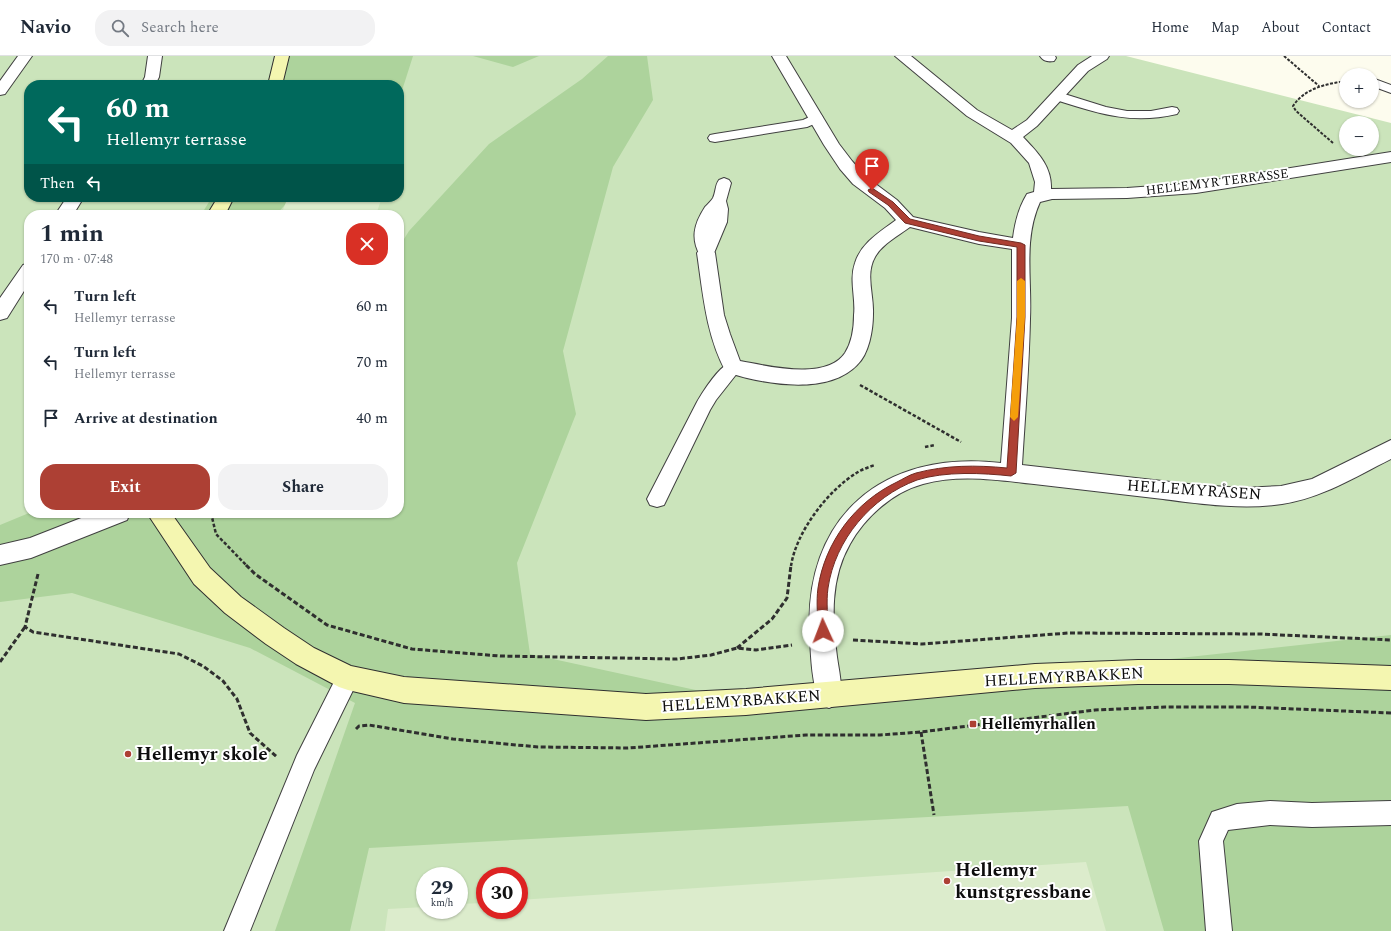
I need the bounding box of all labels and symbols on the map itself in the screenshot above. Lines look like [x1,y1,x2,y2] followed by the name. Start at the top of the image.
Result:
[855,149,889,190] pin
[1144,163,1290,201] street label: HELLEMYR TERRASSE
[1126,473,1262,507] street label: HELLEMYRÅSEN
[802,610,844,652] position arrow
[984,661,1144,693] street label: HELLEMYRBAKKEN
[661,683,821,719] street label: HELLEMYRBAKKEN
[981,712,1096,736] place label: Hellemyrhallen
[968,719,978,729] marker: Hellemyrhallen
[136,740,268,769] place label: Hellemyr skole
[123,749,133,759] marker: Hellemyr skole
[955,856,1091,907] place label: Hellemyr kunstgressbane
[476,867,528,919] speed limit sign: 30
[942,876,952,886] marker: Hellemyr kunstgressbane

